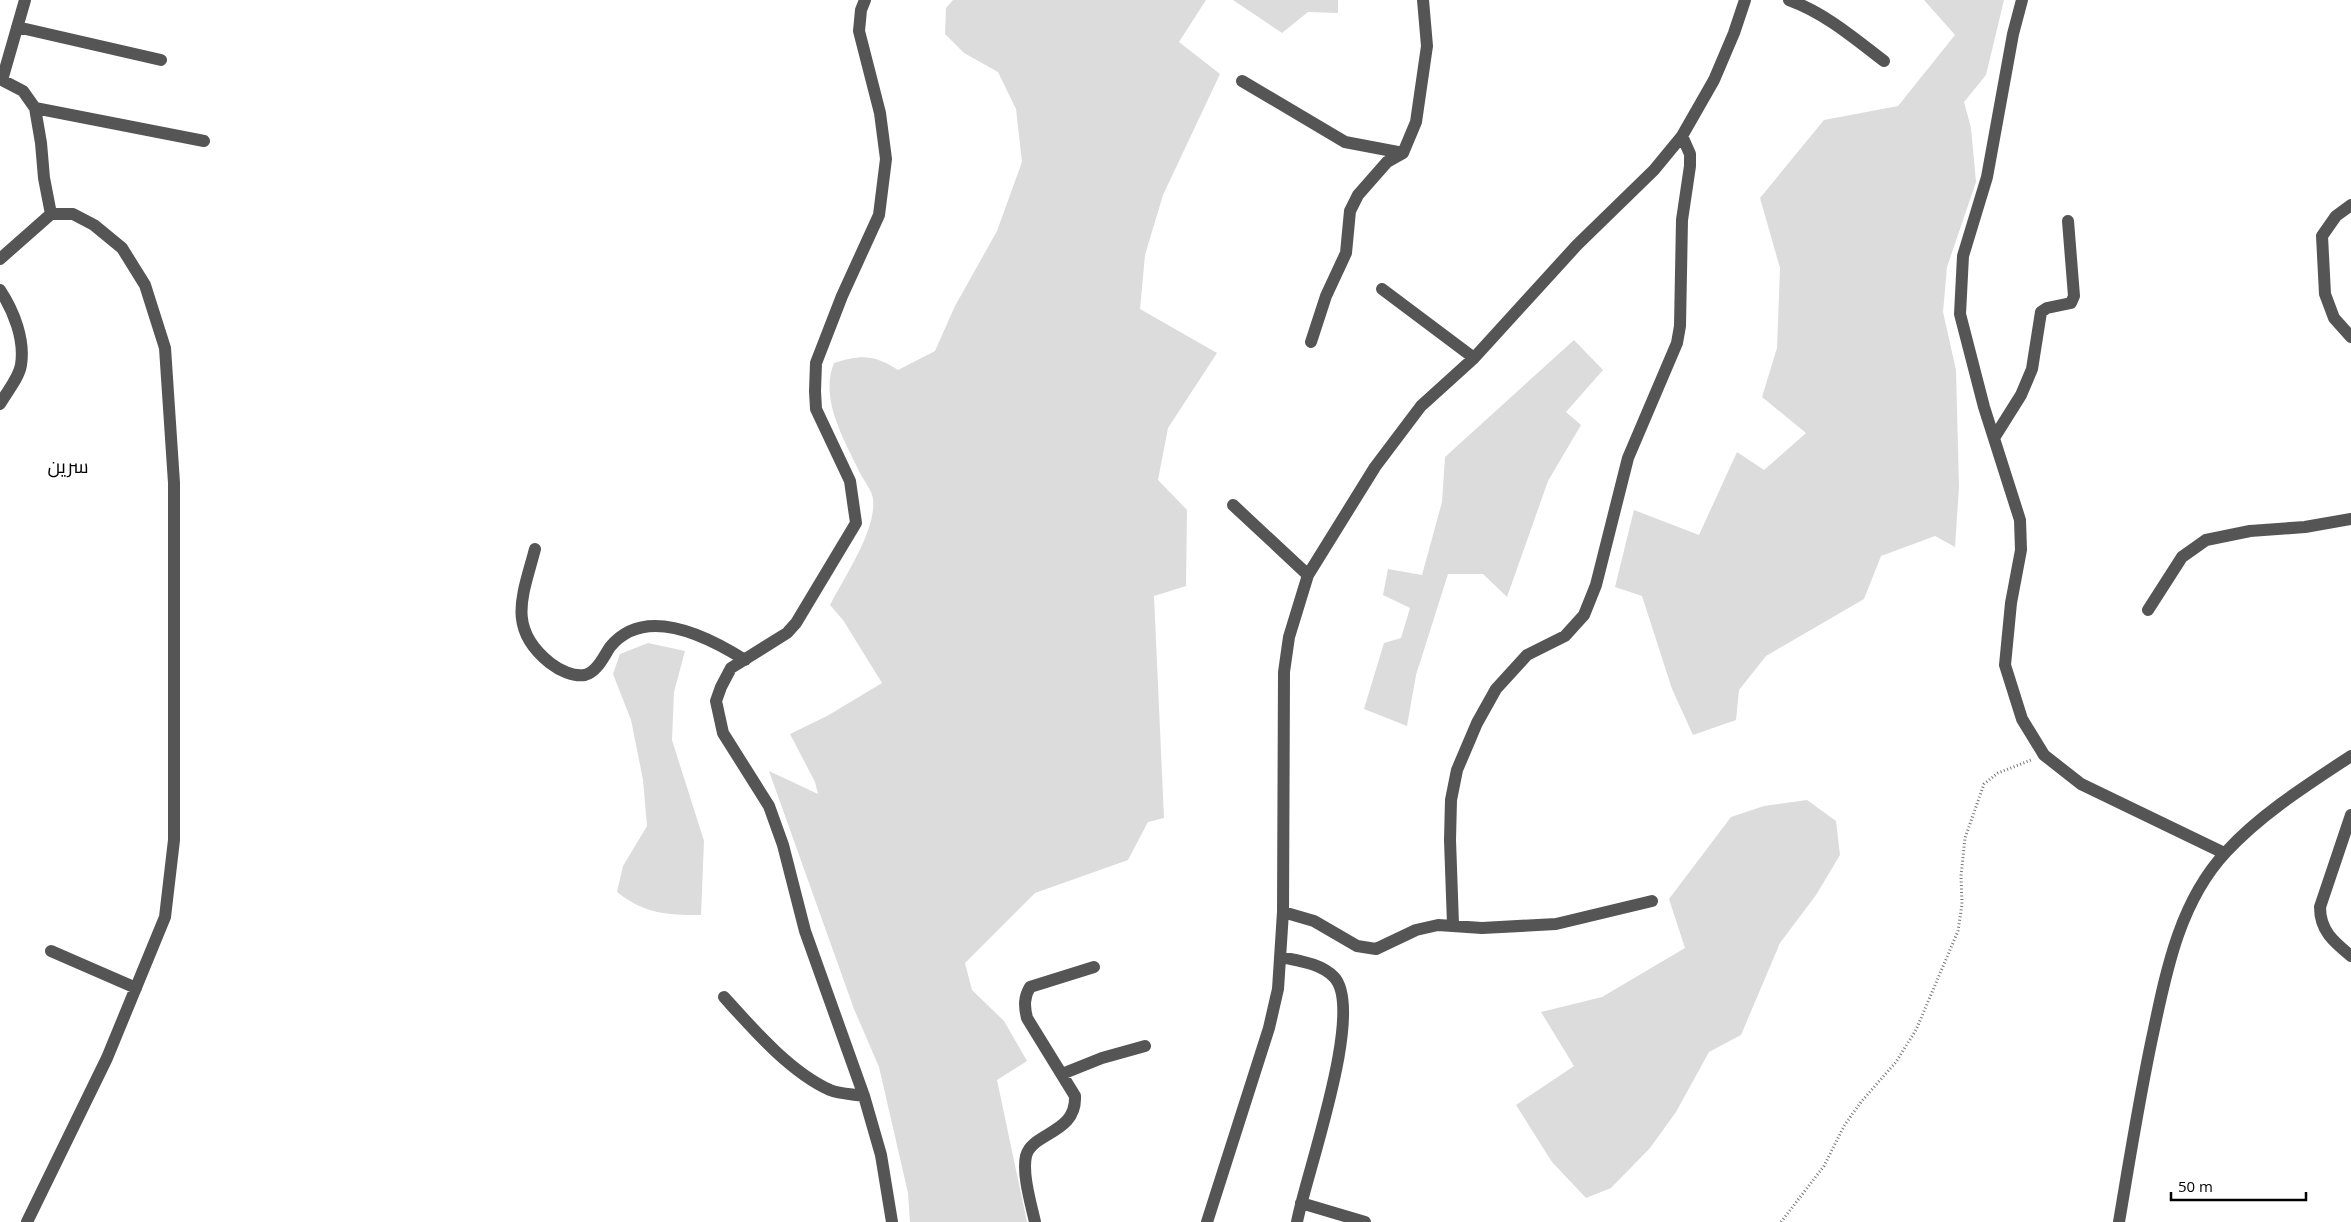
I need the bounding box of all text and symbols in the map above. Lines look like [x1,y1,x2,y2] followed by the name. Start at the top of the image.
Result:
[48,453,88,479] district label: سرين
[2171,1170,2306,1202] scale bar
[2178,1176,2213,1196] text: 50 m

